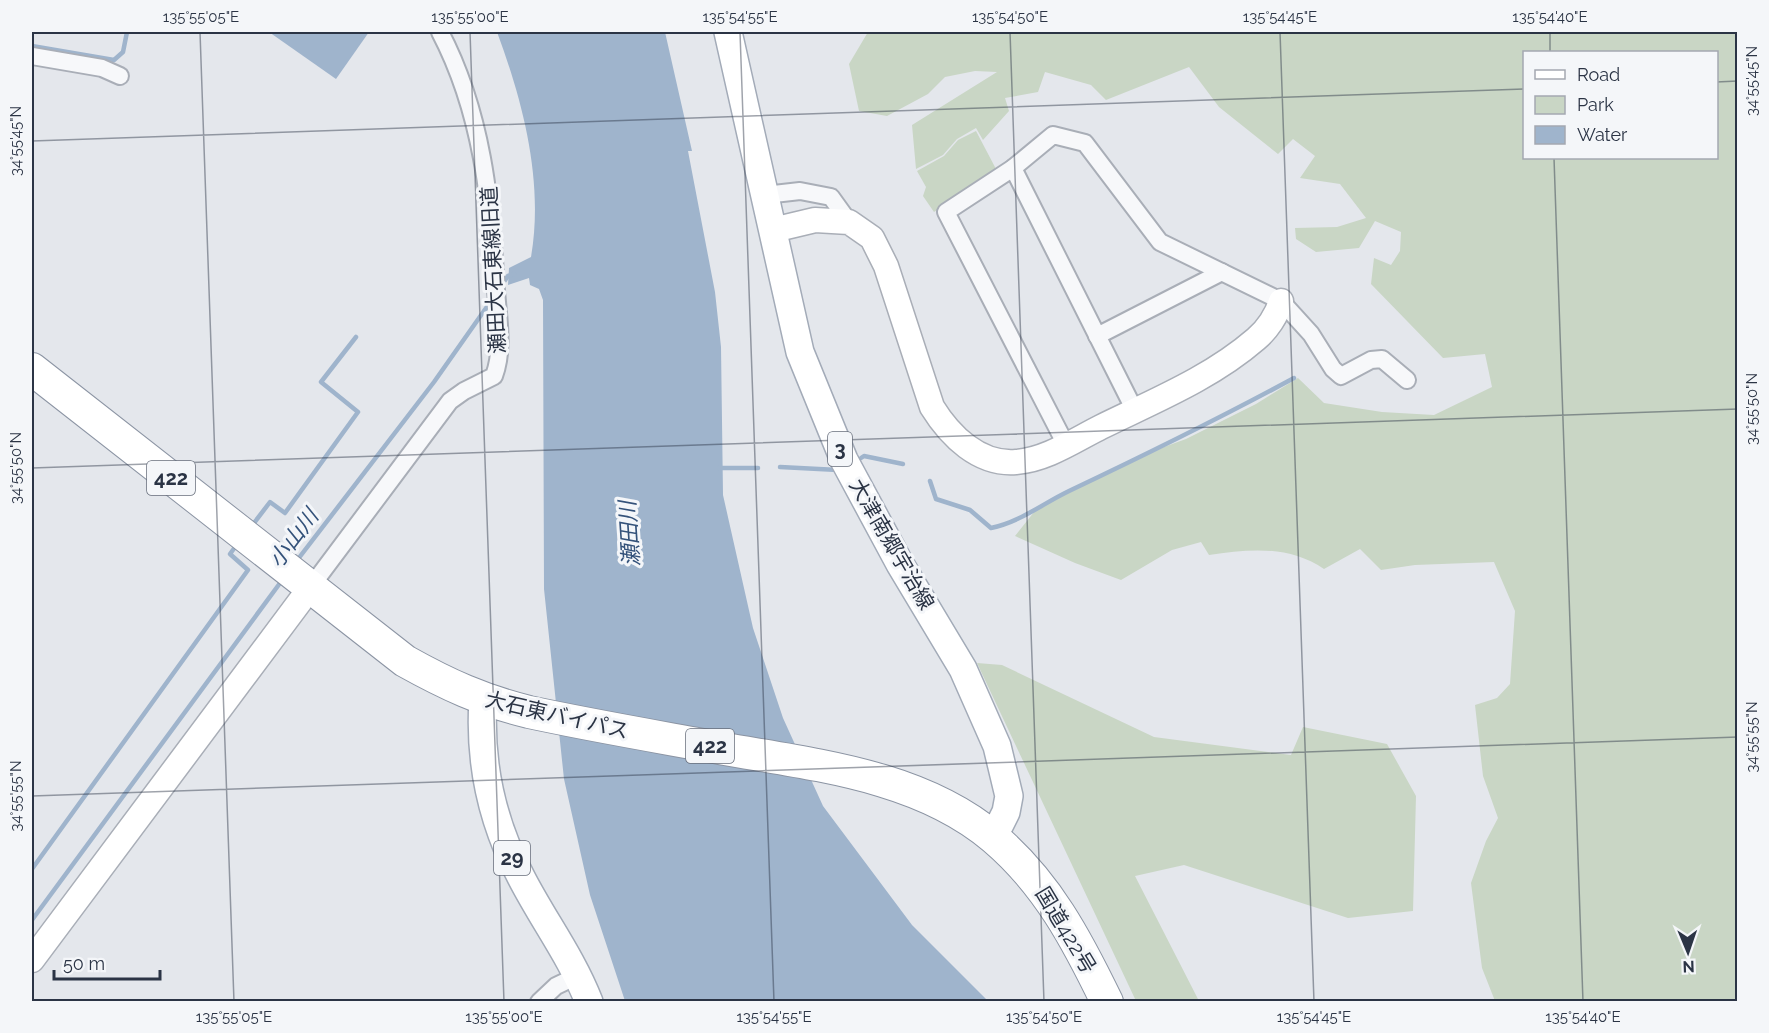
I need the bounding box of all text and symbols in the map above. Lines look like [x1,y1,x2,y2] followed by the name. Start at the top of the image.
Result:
[163,8,239,26] text: 135°55'05"E
[431,8,509,26] text: 135°55'00"E
[702,8,778,26] text: 135°54'55"E
[972,8,1048,26] text: 135°54'50"E
[1243,8,1317,26] text: 135°54'45"E
[1512,8,1588,26] text: 135°54'40"E
[1743,46,1761,116] text: 34°55'45"N
[1523,51,1718,159] legend
[1577,64,1620,85] text: Road
[1577,94,1614,115] text: Park
[7,106,25,176] text: 34°55'45"N
[1577,124,1628,145] text: Water
[476,185,510,355] street label: 瀬田大石東線旧道
[1743,373,1761,445] text: 34°55'50"N
[7,432,25,504] text: 34°55'50"N
[828,432,852,466] road number: 3
[147,461,195,495] road number: 422
[844,474,940,614] street label: 大津南郷宇治線
[614,498,644,568] water label: 瀬田川
[263,502,324,572] water label: 小山川
[483,686,631,744] street label: 大石東バイパス
[1743,701,1761,773] text: 34°55'55"N
[686,729,734,763] road number: 422
[7,760,25,832] text: 34°55'55"N
[494,841,530,875] road number: 29
[1030,882,1102,978] street label: 国道422号
[1658,922,1718,982] north arrow
[54,943,160,981] scale bar
[63,953,105,974] text: 50 m
[1682,957,1695,976] text: N
[196,1008,272,1026] text: 135°55'05"E
[465,1008,543,1026] text: 135°55'00"E
[736,1008,812,1026] text: 135°54'55"E
[1006,1008,1082,1026] text: 135°54'50"E
[1277,1008,1351,1026] text: 135°54'45"E
[1545,1008,1621,1026] text: 135°54'40"E

